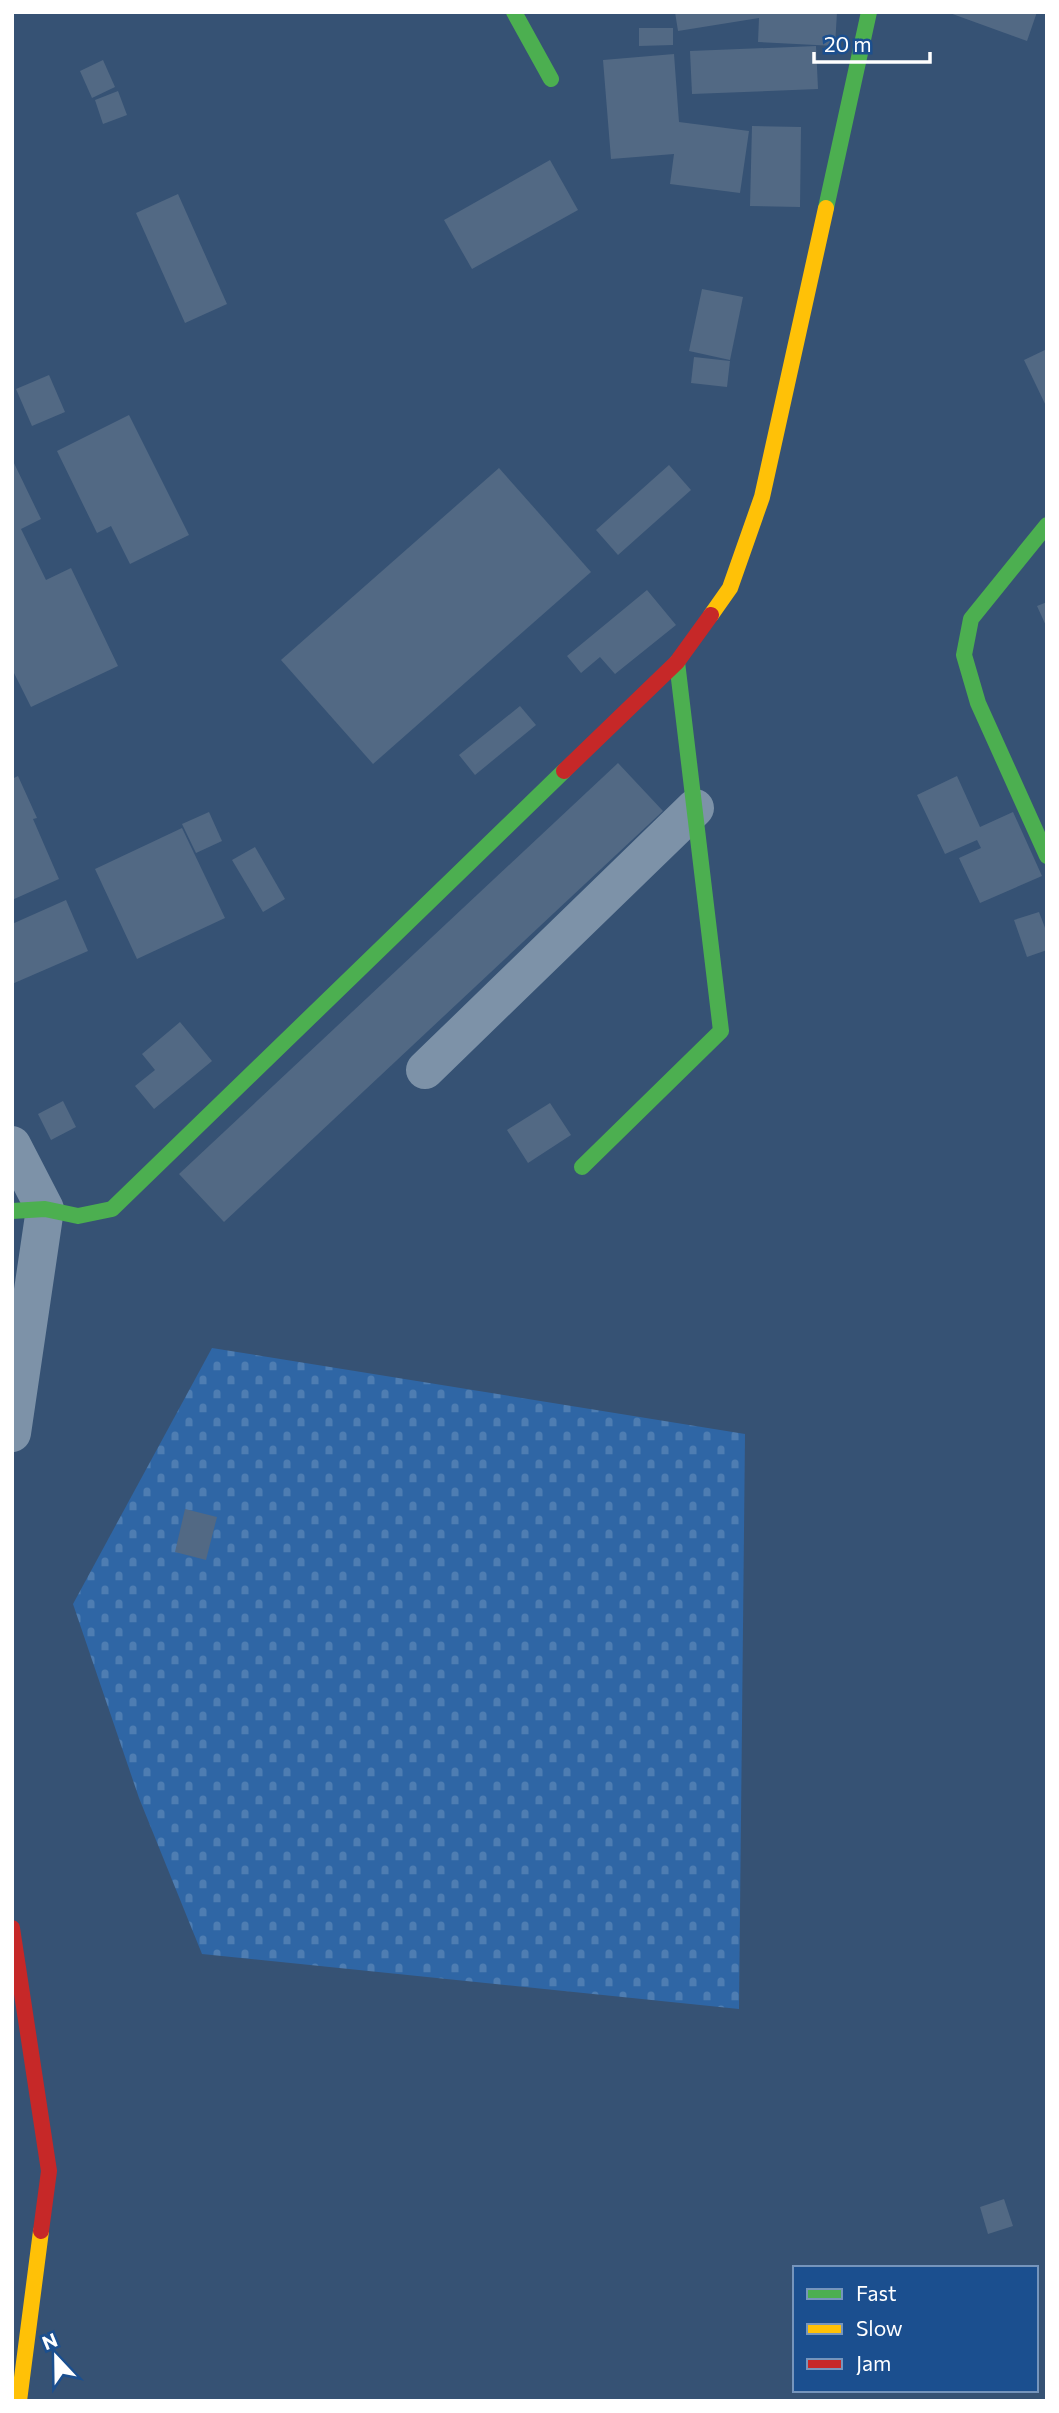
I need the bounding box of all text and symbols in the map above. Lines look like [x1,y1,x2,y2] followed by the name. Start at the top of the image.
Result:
[814,21,930,65] scale bar
[824,31,872,56] text: 20 m
[793,2266,1038,2392] legend
[856,2280,897,2305] text: Fast
[856,2315,903,2340] text: Slow
[21,2322,91,2392] north arrow
[39,2327,60,2354] text: N
[856,2350,891,2375] text: Jam

